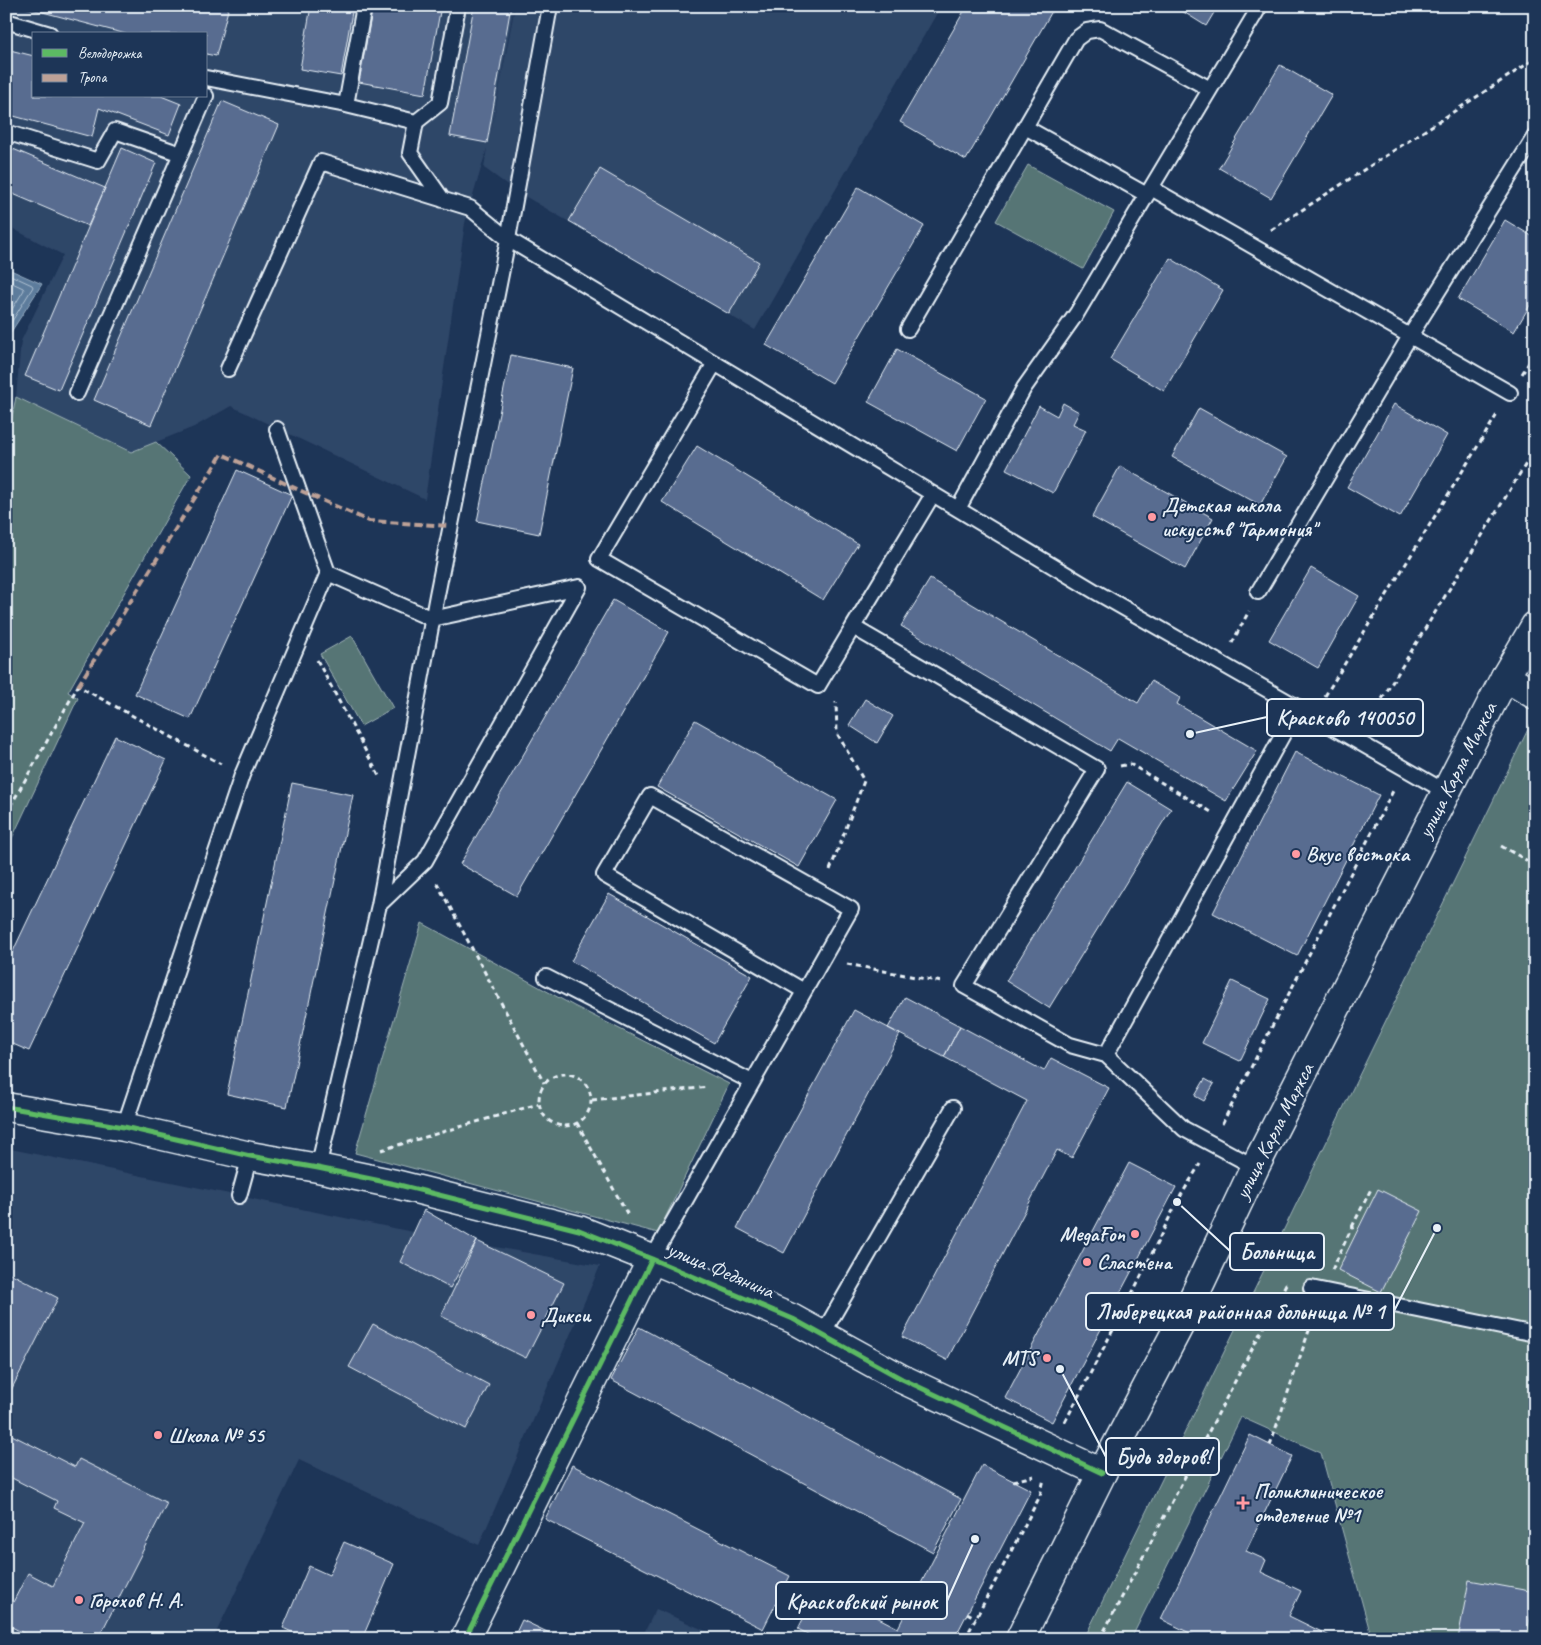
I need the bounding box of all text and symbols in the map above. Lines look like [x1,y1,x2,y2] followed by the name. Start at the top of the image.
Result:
[32,32,208,98] legend
[78,44,142,63] text: Велодорожка
[78,68,107,87] text: Тропа
[1162,492,1321,543] place label: Детская школа искусств "Гармония"
[1146,511,1158,523] marker: Детская школа искусств "Гармония"
[1411,696,1503,844] street label: улица Карла Маркса
[1267,699,1423,736] callout: Красково 140050
[1277,704,1416,732] text: Красково 140050
[1306,841,1411,867] place label: Вкус востока
[1290,848,1302,860] marker: Вкус востока
[1228,1057,1320,1205] street label: улица Карла Маркса
[1060,1221,1125,1247] place label: MegaFon
[1129,1228,1141,1240] marker: MegaFon
[1230,1233,1324,1270] callout: Больница
[662,1235,780,1305] street label: улица Федянина
[1240,1238,1317,1266] text: Больница
[1097,1249,1173,1275] place label: Сластена
[1081,1256,1093,1268] marker: Сластена
[1086,1293,1394,1330] callout: Люберецкая районная больница № 1
[1095,1298,1387,1326] text: Люберецкая районная больница № 1
[541,1302,593,1328] place label: Дикси
[525,1309,537,1321] marker: Дикси
[1002,1345,1041,1371] place label: MTS
[1041,1352,1053,1364] marker: MTS
[168,1422,266,1448] place label: Школа № 55
[152,1429,164,1441] marker: Школа № 55
[1106,1438,1219,1475] callout: Будь здоров!
[1116,1443,1214,1471] text: Будь здоров!
[1254,1478,1384,1528] place label: Поликлиническое отделение №1
[1236,1496,1250,1510] marker: Поликлиническое отделение №1
[776,1582,947,1619] callout: Красковский рынок
[89,1587,184,1613] place label: Горохов Н. А.
[787,1588,940,1616] text: Красковский рынок
[73,1594,85,1606] marker: Горохов Н. А.

